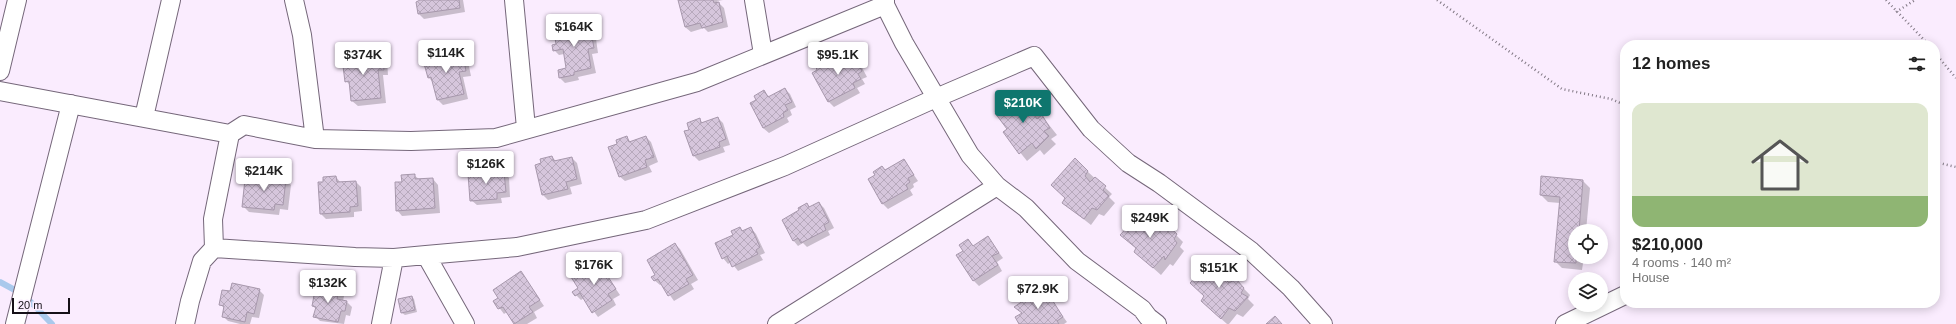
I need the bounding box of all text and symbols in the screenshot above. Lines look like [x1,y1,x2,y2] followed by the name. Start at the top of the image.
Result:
[546,14,602,48] pin: $164K
[555,19,593,34] text: $164K
[418,40,474,74] pin: $114K
[335,42,391,76] pin: $374K
[805,42,871,76] pin: $95.1K
[427,45,465,60] text: $114K
[344,47,382,62] text: $374K
[817,47,859,62] text: $95.1K
[1906,53,1928,75] icon: filters
[1632,54,1710,73] text: 12 homes
[995,90,1051,124] pin: $210K
[1004,95,1042,110] text: $210K
[1744,129,1816,201] icon: home
[458,151,514,185] pin: $126K
[467,156,505,171] text: $126K
[236,158,292,192] pin: $214K
[245,163,283,178] text: $214K
[1122,205,1178,239] pin: $249K
[1131,210,1169,225] text: $249K
[1568,224,1608,312] map controls
[1568,224,1608,264] button: locate
[1632,235,1703,254] text: $210,000
[566,252,622,286] pin: $176K
[1191,255,1247,289] pin: $151K
[1632,255,1731,270] text: 4 rooms · 140 m²
[575,257,613,272] text: $176K
[1200,260,1238,275] text: $151K
[300,270,356,304] pin: $132K
[1632,270,1670,285] text: House
[1568,272,1608,312] button: layers
[309,275,347,290] text: $132K
[1005,276,1071,310] pin: $72.9K
[1017,281,1059,296] text: $72.9K
[12,296,70,315] scale bar
[18,299,42,311] text: 20 m

